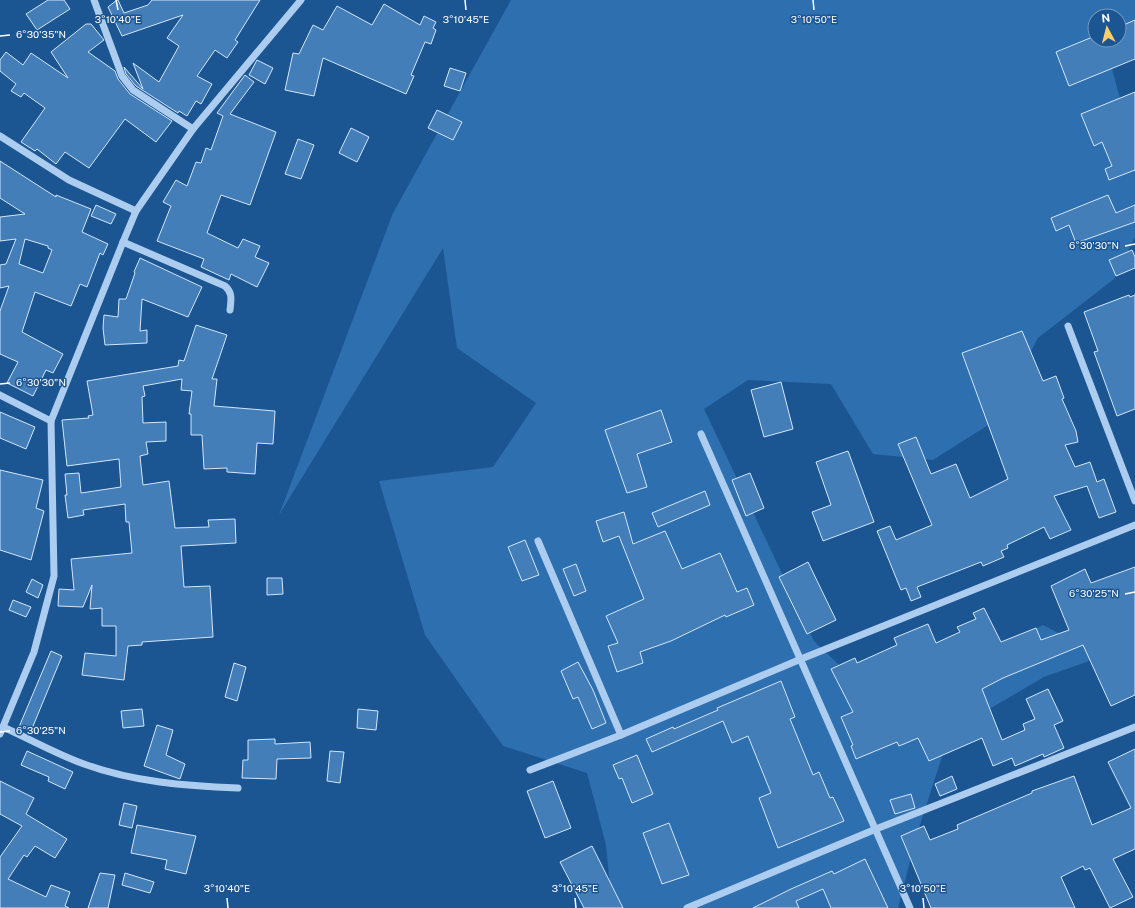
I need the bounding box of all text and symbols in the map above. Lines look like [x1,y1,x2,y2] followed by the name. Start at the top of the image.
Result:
[1087,8,1127,48] north arrow
[1101,12,1111,25] text: N
[95,13,141,25] text: 3°10'40"E
[443,13,489,25] text: 3°10'45"E
[791,13,837,25] text: 3°10'50"E
[16,28,66,40] text: 6°30'35"N
[1069,239,1119,251] text: 6°30'30"N
[16,376,66,388] text: 6°30'30"N
[1069,587,1119,599] text: 6°30'25"N
[16,724,66,736] text: 6°30'25"N
[204,882,250,894] text: 3°10'40"E
[552,882,598,894] text: 3°10'45"E
[900,882,946,894] text: 3°10'50"E

